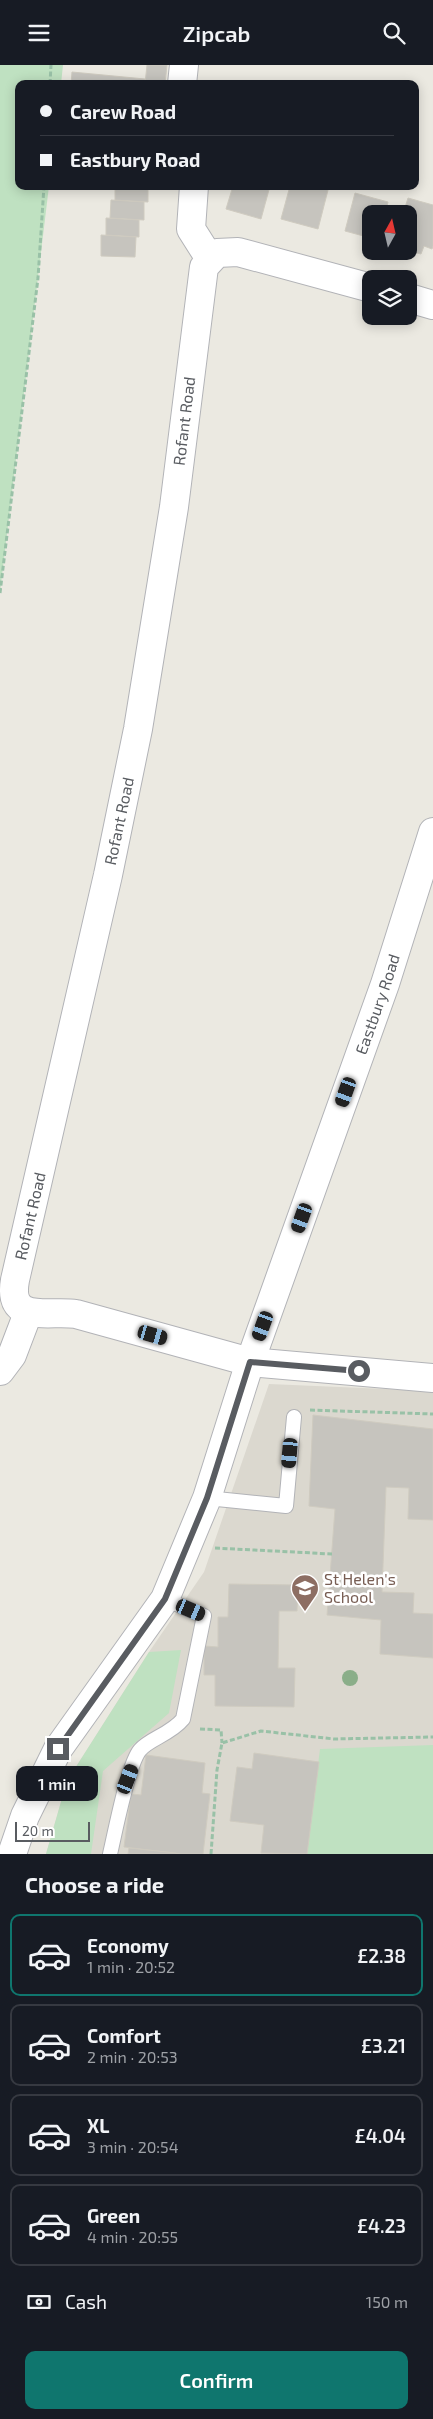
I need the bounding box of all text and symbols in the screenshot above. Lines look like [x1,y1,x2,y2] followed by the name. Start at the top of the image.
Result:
[25,19,53,47] icon: menu
[380,19,408,47] icon: search
[183,20,250,46] text: Zipcab
[70,100,176,123] text: Carew Road
[70,148,200,171] text: Eastbury Road
[362,205,418,260] north arrow
[362,205,417,325] map controls
[362,270,417,325] button: layers
[169,375,198,467] street label: Rofant Road
[100,775,137,867] street label: Rofant Road
[351,951,403,1057] street label: Eastbury Road
[333,1075,358,1109] car
[10,1170,49,1262] street label: Rofant Road
[289,1201,314,1235] car
[250,1309,275,1343] car
[136,1324,169,1346] car
[348,1360,370,1382] route start
[281,1437,298,1469] car
[324,1569,396,1606] place label: St Helen's School
[290,1573,320,1612] school or university icon: St Helen's School
[174,1597,207,1623] car
[47,1738,69,1760] route end
[115,1762,140,1796] car
[17,1767,99,1801] callout: 1 min
[38,1774,76,1793] text: 1 min
[15,1819,90,1842] scale bar
[22,1822,54,1839] text: 20 m
[25,1871,164,1897] text: Choose a ride
[27,1933,72,1978] icon: car
[87,1934,169,1957] text: Economy
[357,1944,406,1967] text: £2.38
[87,1957,175,1976] text: 1 min · 20:52
[27,2023,72,2068] icon: car
[87,2024,161,2047] text: Comfort
[361,2034,406,2057] text: £3.21
[87,2047,178,2066] text: 2 min · 20:53
[27,2113,72,2158] icon: car
[87,2114,109,2137] text: XL
[355,2124,406,2147] text: £4.04
[87,2137,179,2156] text: 3 min · 20:54
[27,2203,72,2248] icon: car
[87,2204,140,2227] text: Green
[357,2214,406,2237] text: £4.23
[87,2227,178,2246] text: 4 min · 20:55
[25,2288,53,2316] icon: cash
[65,2290,107,2313] text: Cash
[366,2292,408,2311] text: 150 m
[25,2351,408,2409] button: Confirm

